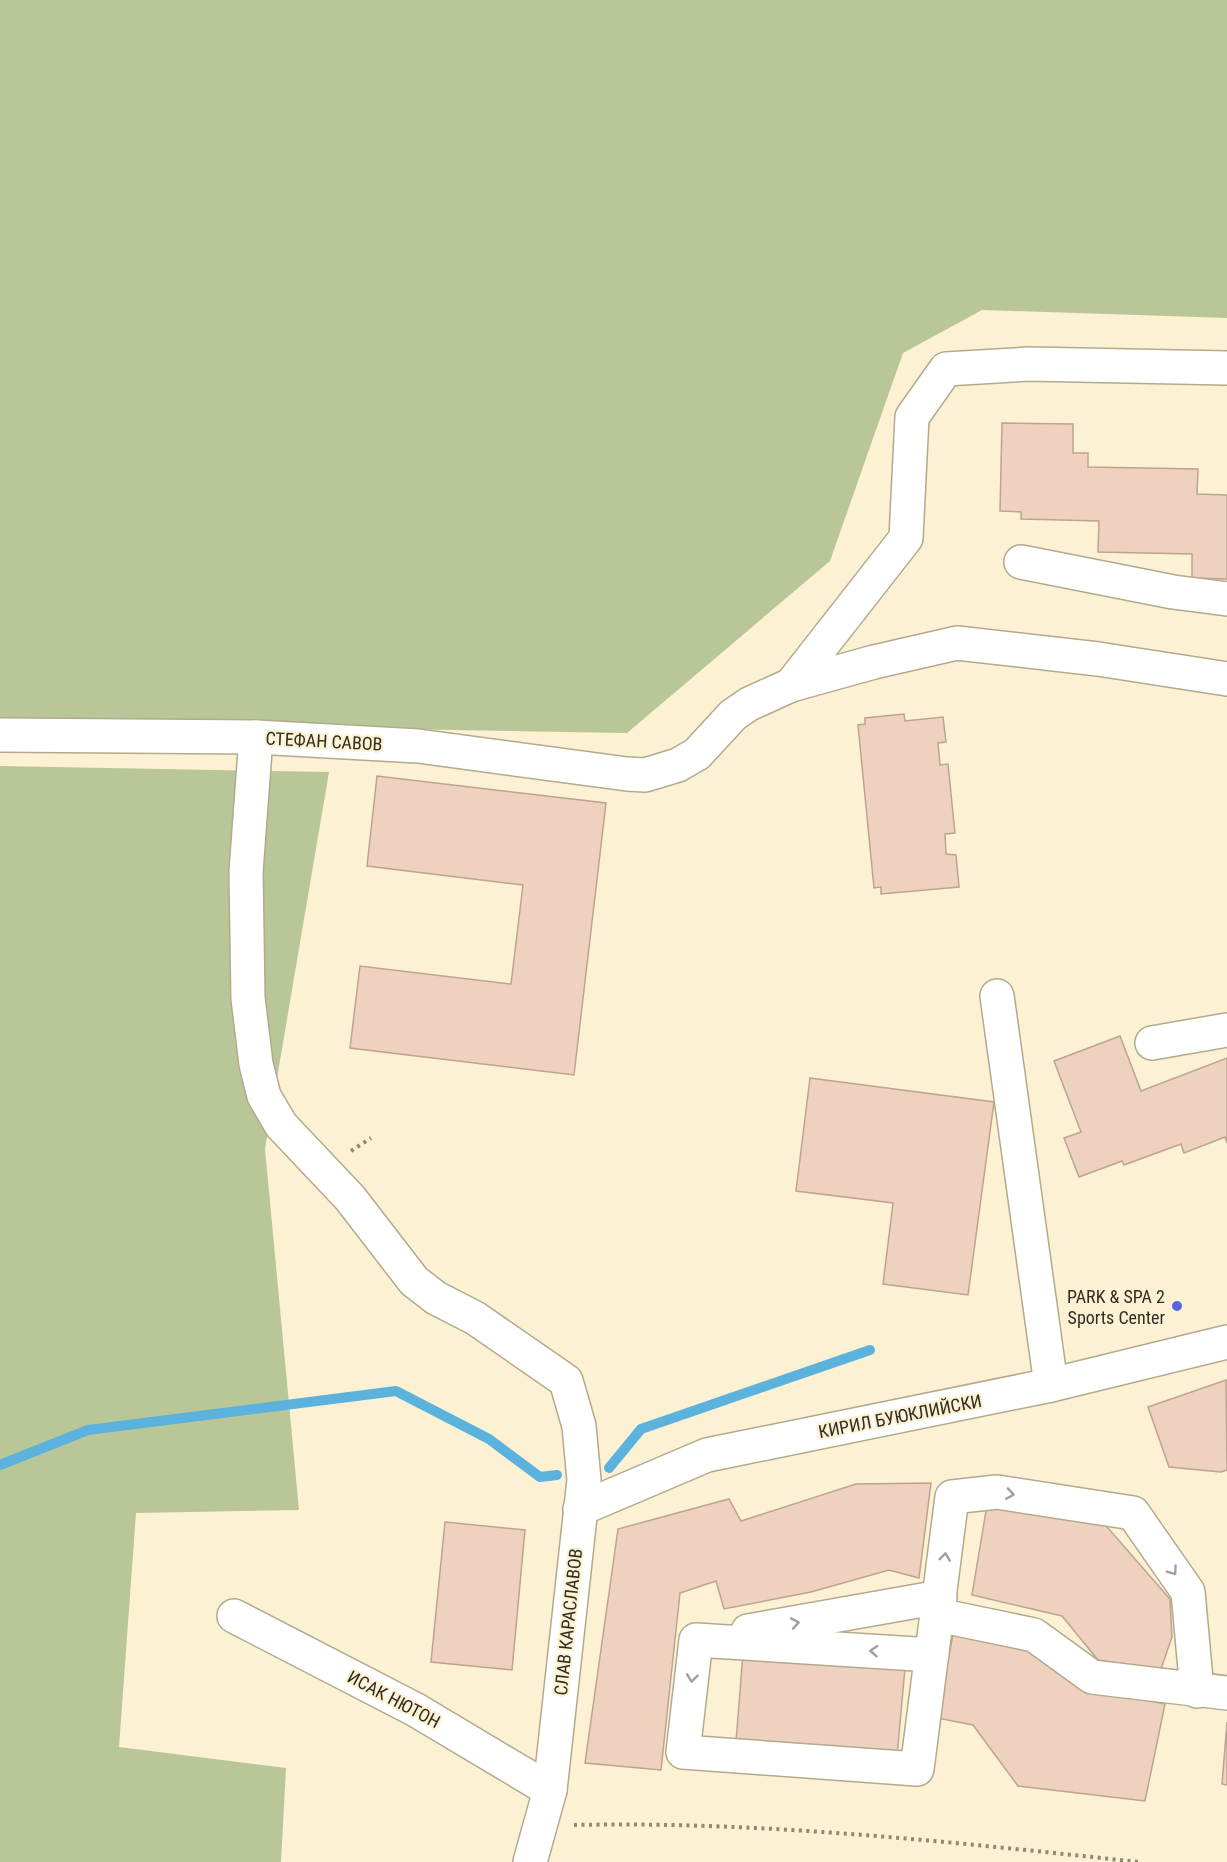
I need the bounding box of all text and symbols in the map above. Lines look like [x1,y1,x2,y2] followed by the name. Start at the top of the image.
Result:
[265,727,383,755] street label: СТЕФАН САВОВ
[1067,1286,1166,1328] place label: PARK & SPA 2 Sports Center
[1170,1299,1184,1313] marker: PARK & SPA 2 Sports Center
[816,1390,984,1442] street label: КИРИЛ БУЮКЛИЙСКИ
[1005,1488,1014,1500] one-way arrow
[550,1548,586,1696] street label: СЛАВ КАРАСЛАВОВ
[938,1552,950,1562] one-way arrow
[1166,1564,1177,1575] one-way arrow
[791,1617,800,1629] one-way arrow
[869,1645,878,1658] one-way arrow
[344,1666,444,1732] street label: ИСАК НЮТОН
[686,1674,699,1683] one-way arrow

